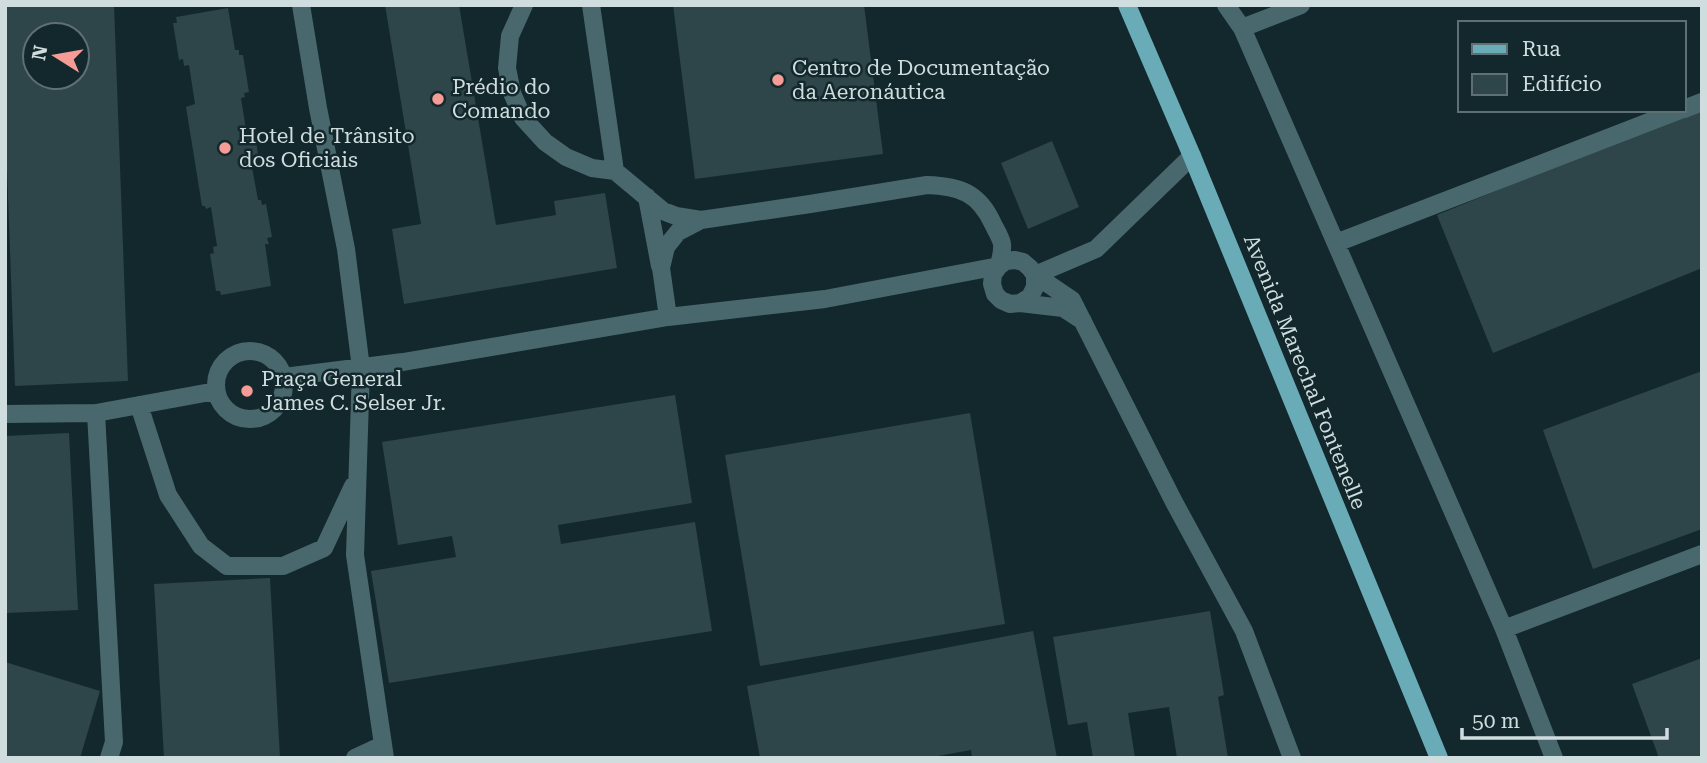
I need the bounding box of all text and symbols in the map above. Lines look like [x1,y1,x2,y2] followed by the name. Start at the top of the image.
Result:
[21,21,91,91] north arrow
[1458,21,1686,112] legend
[1522,37,1561,61] text: Rua
[27,43,53,62] text: N
[792,56,1050,104] place label: Centro de Documentação da Aeronáutica
[770,72,786,88] marker: Centro de Documentação da Aeronáutica
[1522,72,1602,96] text: Edifício
[452,75,551,123] place label: Prédio do Comando
[430,91,446,107] marker: Prédio do Comando
[239,124,415,172] place label: Hotel de Trânsito dos Oficiais
[217,140,233,156] marker: Hotel de Trânsito dos Oficiais
[1239,231,1371,513] street label: Avenida Marechal Fontenelle
[261,367,446,415] place label: Praça General James C. Selser Jr.
[239,383,255,399] marker: Praça General James C. Selser Jr.
[1462,696,1667,740] scale bar
[1472,709,1520,733] text: 50 m

